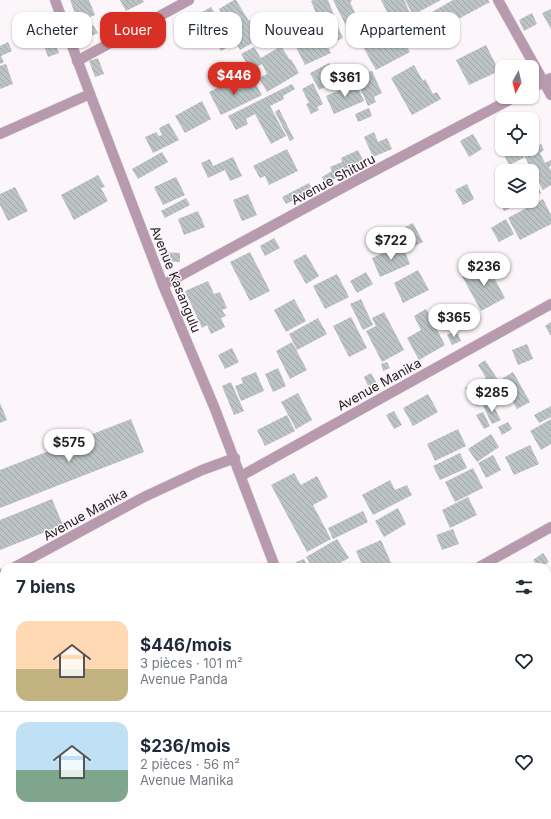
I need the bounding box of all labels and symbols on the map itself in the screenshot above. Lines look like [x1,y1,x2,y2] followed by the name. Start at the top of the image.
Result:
[495,60,539,104] north arrow
[210,62,258,96] pin: $446
[321,64,369,98] pin: $361
[288,150,378,208] street label: Avenue Shituru
[147,223,205,335] street label: Avenue Kasangulu
[367,227,415,261] pin: $722
[460,253,508,287] pin: $236
[430,304,478,338] pin: $365
[334,354,424,414] street label: Avenue Manika
[468,379,516,413] pin: $285
[45,429,93,463] pin: $575
[40,484,130,544] street label: Avenue Manika

